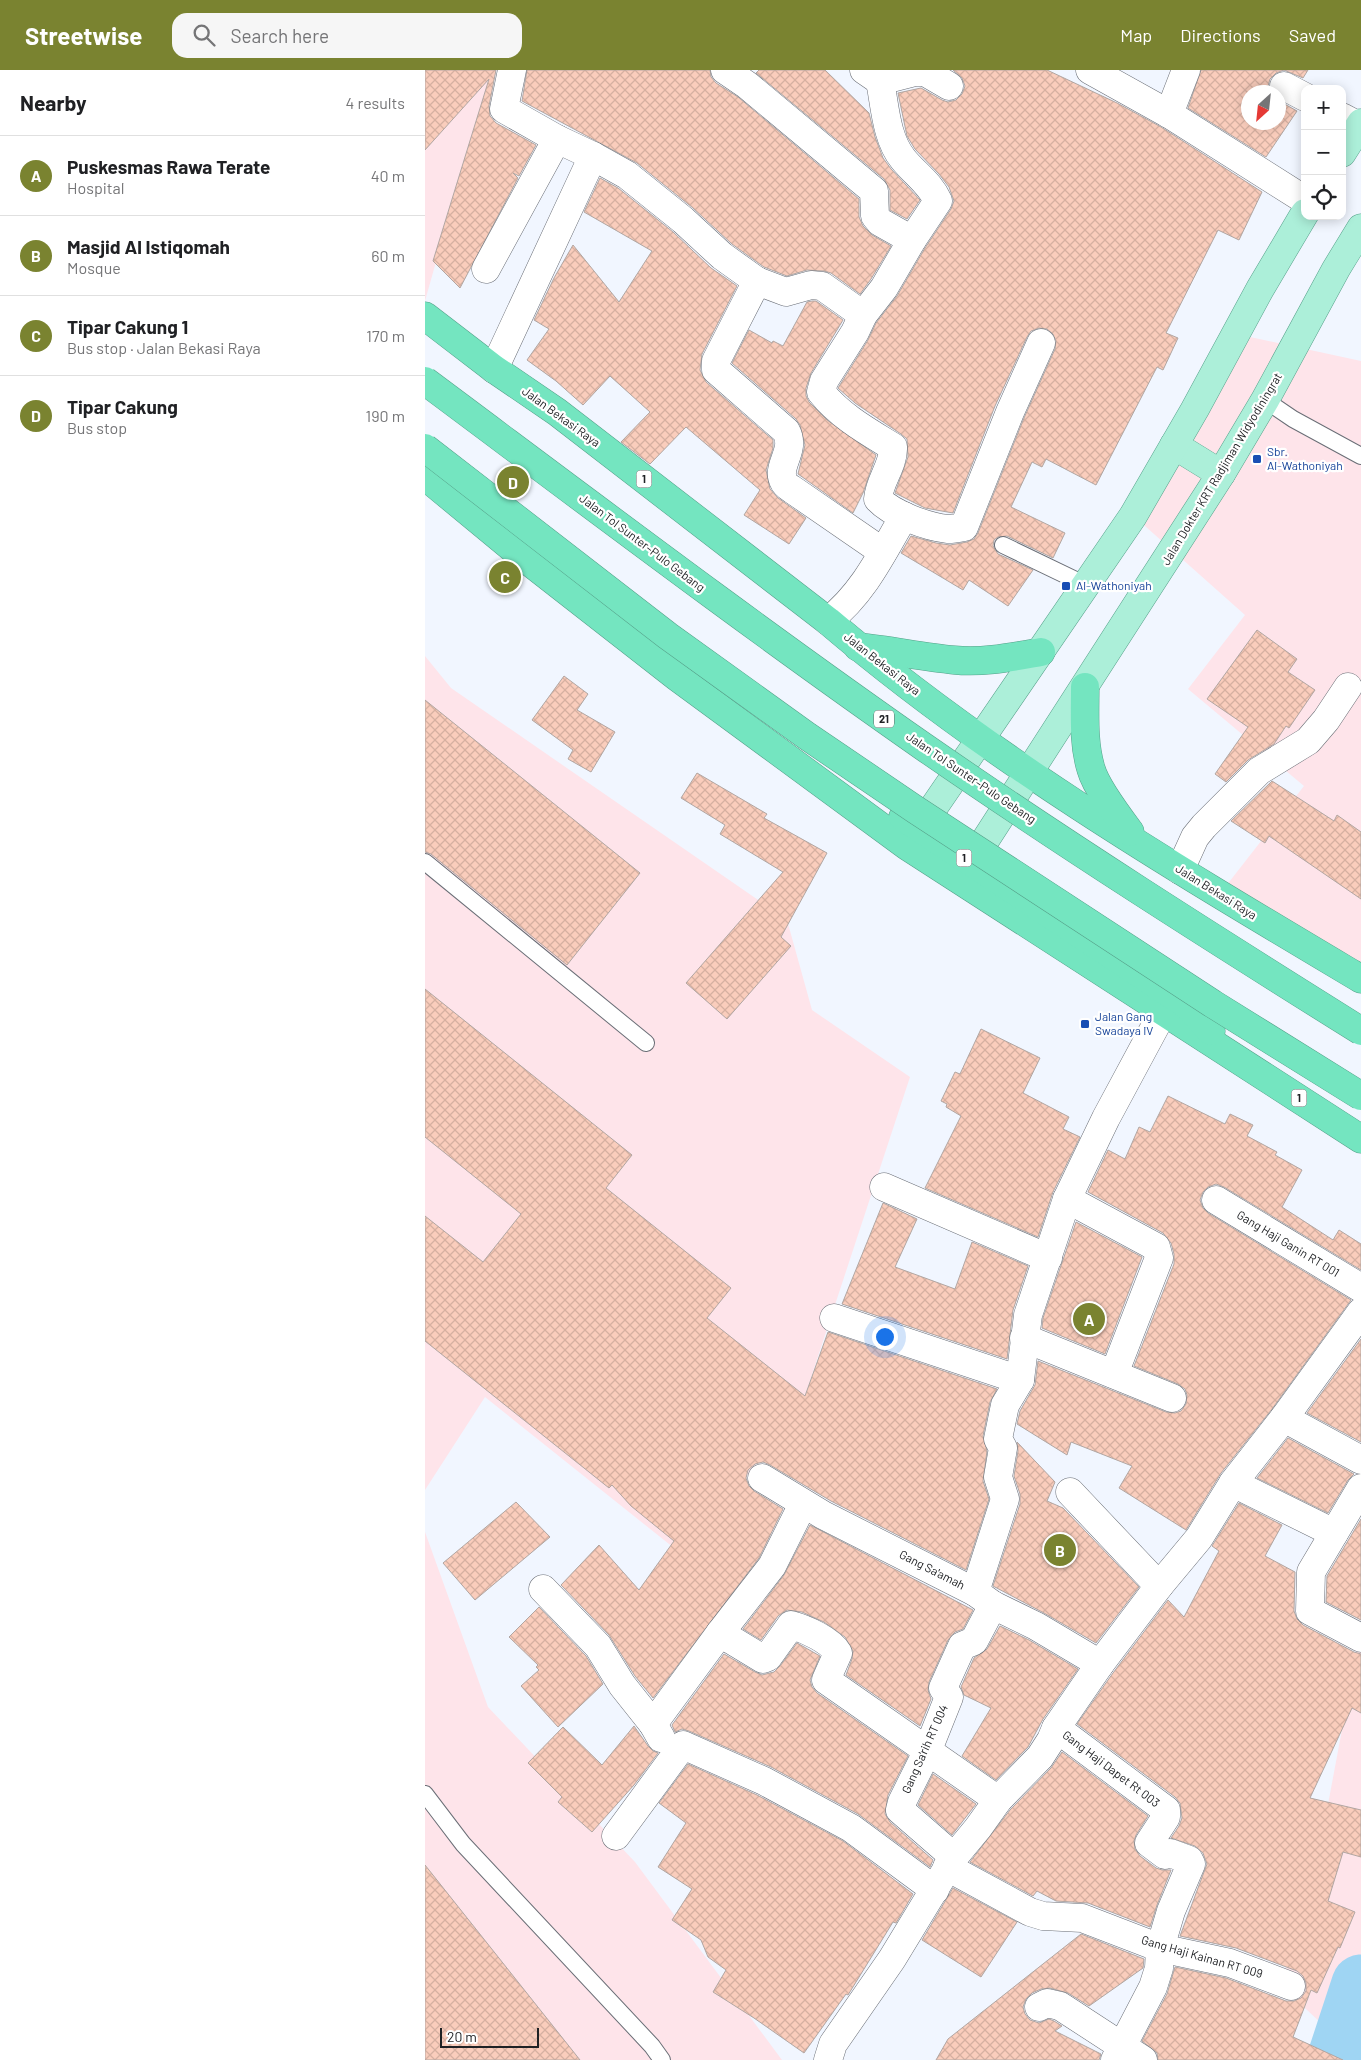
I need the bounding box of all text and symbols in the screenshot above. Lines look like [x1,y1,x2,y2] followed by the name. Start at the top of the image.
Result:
[172,13,522,58] search box
[25,21,142,50] text: Streetwise
[190,21,218,49] icon: search
[230,24,329,47] text: Search here
[1120,24,1152,46] text: Map
[1180,24,1261,46] text: Directions
[1289,24,1336,46] text: Saved
[1241,85,1286,130] north arrow
[1301,85,1346,220] map controls
[1301,85,1346,130] button: +
[20,90,86,115] text: Nearby
[345,93,405,112] text: 4 results
[1301,130,1346,175] button: −
[67,155,270,178] text: Puskesmas Rawa Terate
[31,166,41,185] text: A
[371,166,405,185] text: 40 m
[1301,175,1346,220] button: locate
[67,178,124,197] text: Hospital
[67,235,230,258] text: Masjid Al Istiqomah
[31,246,41,265] text: B
[371,246,405,265] text: 60 m
[67,258,121,277] text: Mosque
[67,315,188,338] text: Tipar Cakung 1
[31,326,41,345] text: C
[366,326,405,345] text: 170 m
[67,338,261,357] text: Bus stop · Jalan Bekasi Raya
[1158,370,1284,567] street label: Jalan Dokter KRT Radjiman Widyodiningrat
[520,383,603,449] street label: Jalan Bekasi Raya
[67,395,178,418] text: Tipar Cakung
[31,406,41,425] text: D
[366,406,405,425] text: 190 m
[67,418,127,437] text: Bus stop
[1267,444,1343,472] place label: Sbr. Al-Wathoniyah
[1251,453,1263,465] marker: Sbr. Al-Wathoniyah
[497,463,529,501] pin: D
[637,470,651,488] road number: 1
[577,490,708,594] street label: Jalan Tol Sunter–Pulo Gebang
[489,558,521,596] pin: C
[1076,578,1152,592] place label: Al-Wathoniyah
[1060,580,1072,592] marker: Al-Wathoniyah
[842,629,924,697] street label: Jalan Bekasi Raya
[874,711,894,728] road number: 21
[904,728,1039,826] street label: Jalan Tol Sunter–Pulo Gebang
[957,850,971,866] road number: 1
[1173,861,1260,922] street label: Jalan Bekasi Raya
[1095,1009,1153,1037] place label: Jalan Gang Swadaya IV
[1079,1018,1091,1030] marker: Jalan Gang Swadaya IV
[1291,1090,1307,1106] road number: 1
[1235,1207,1342,1279] street label: Gang Haji Ganin RT 001
[1073,1300,1105,1338] pin: A
[872,1324,898,1350] your location
[1044,1531,1076,1569] pin: B
[897,1547,968,1592] street label: Gang Sa'amah
[898,1702,950,1795] street label: Gang Sa'rih RT 004
[1060,1727,1163,1809] street label: Gang Haji Dapet Rt 003
[1140,1932,1264,1980] street label: Gang Haji Kainan RT 009
[440,2025,539,2048] scale bar
[447,2028,477,2045] text: 20 m

